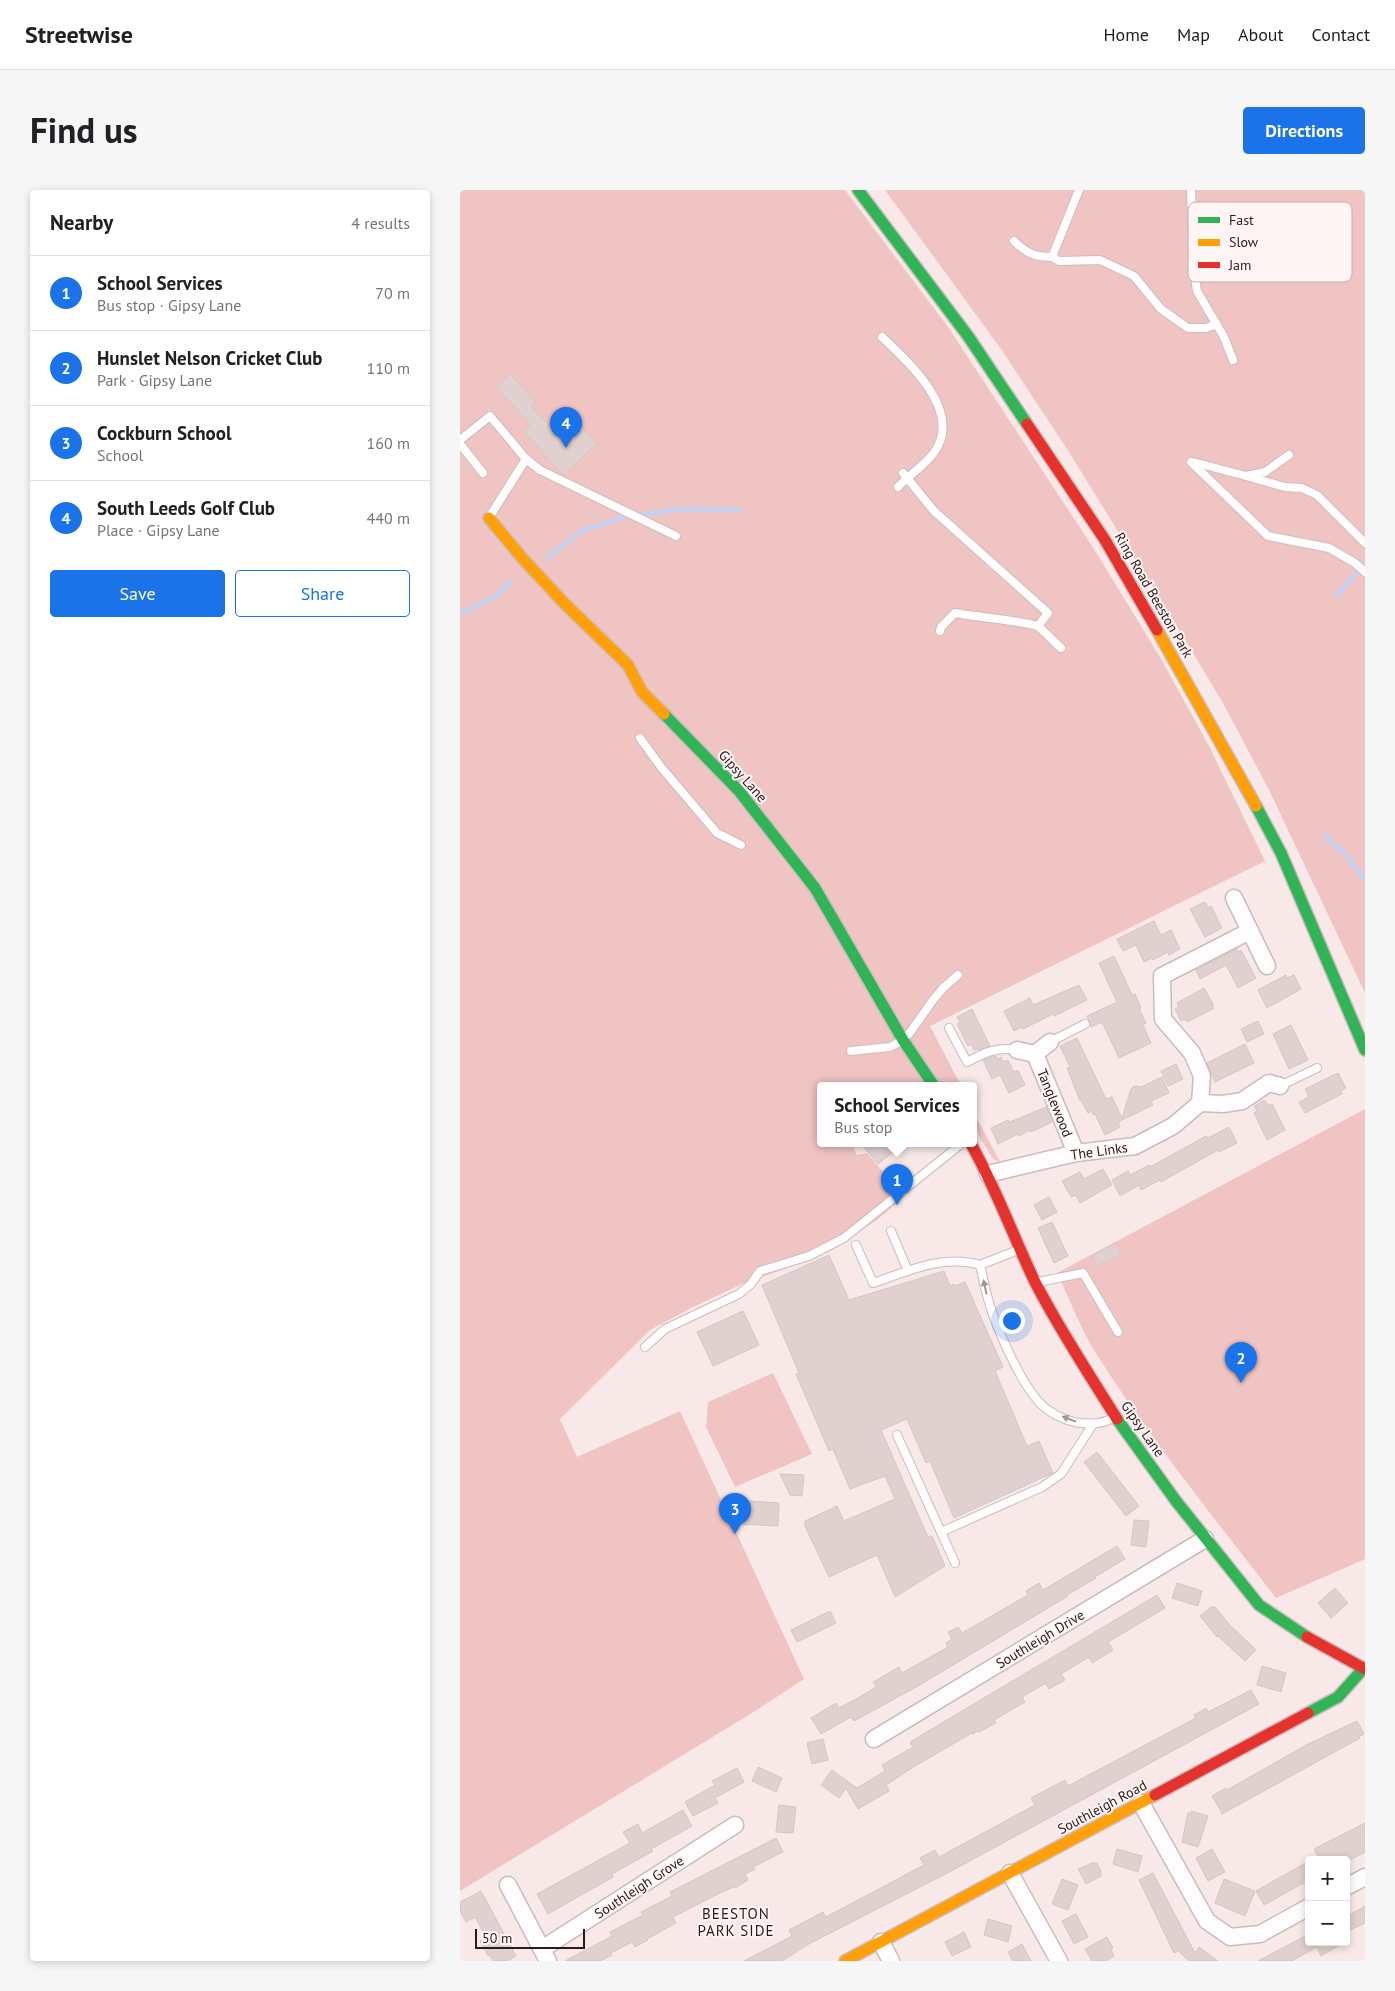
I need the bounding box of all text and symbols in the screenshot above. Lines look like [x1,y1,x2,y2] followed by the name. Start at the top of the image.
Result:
[25,19,133,50] text: Streetwise
[1103,23,1149,46] text: Home
[1177,23,1210,46] text: Map
[1238,23,1284,46] text: About
[1312,23,1370,46] text: Contact
[30,107,138,153] text: Find us
[1243,107,1365,154] button: Directions
[1188,202,1352,282] legend
[50,209,113,236] text: Nearby
[1229,211,1254,229] text: Fast
[351,213,410,233] text: 4 results
[1229,233,1259,251] text: Slow
[1228,256,1251,274] text: Jam
[97,271,223,295] text: School Services
[61,283,71,303] text: 1
[375,283,410,303] text: 70 m
[97,295,241,315] text: Bus stop · Gipsy Lane
[97,346,322,370] text: Hunslet Nelson Cricket Club
[61,358,71,378] text: 2
[367,358,410,378] text: 110 m
[97,370,212,390] text: Park · Gipsy Lane
[550,407,582,448] pin: 4
[97,421,232,445] text: Cockburn School
[61,433,71,453] text: 3
[367,433,410,453] text: 160 m
[97,445,143,465] text: School
[97,496,275,520] text: South Leeds Golf Club
[61,508,71,528] text: 4
[367,508,410,528] text: 440 m
[97,520,220,540] text: Place · Gipsy Lane
[1111,529,1197,661] street label: Ring Road Beeston Park
[50,570,225,617] button: Save
[235,570,410,617] button: Share
[715,746,771,806] street label: Gipsy Lane
[1033,1066,1077,1140] street label: Tanglewood
[817,1082,977,1147] popup
[834,1093,960,1117] text: School Services
[834,1117,892,1137] text: Bus stop
[1069,1138,1129,1164] street label: The Links
[881,1164,913,1205] pin: 1
[981,1279,989,1295] one-way arrow
[999,1308,1025,1334] your location
[1225,1342,1257,1383] pin: 2
[1117,1398,1169,1460] street label: Gipsy Lane
[1061,1415,1076,1423] one-way arrow
[719,1493,751,1534] pin: 3
[992,1605,1088,1673] street label: Southleigh Drive
[1054,1776,1150,1838] street label: Southleigh Road
[591,1851,687,1923] street label: Southleigh Grove
[1305,1856,1350,1946] map controls
[1305,1856,1350,1901] button: +
[1305,1901,1350,1946] button: −
[697,1904,775,1940] district label: BEESTON PARK SIDE
[475,1926,585,1949] scale bar
[482,1929,512,1947] text: 50 m

